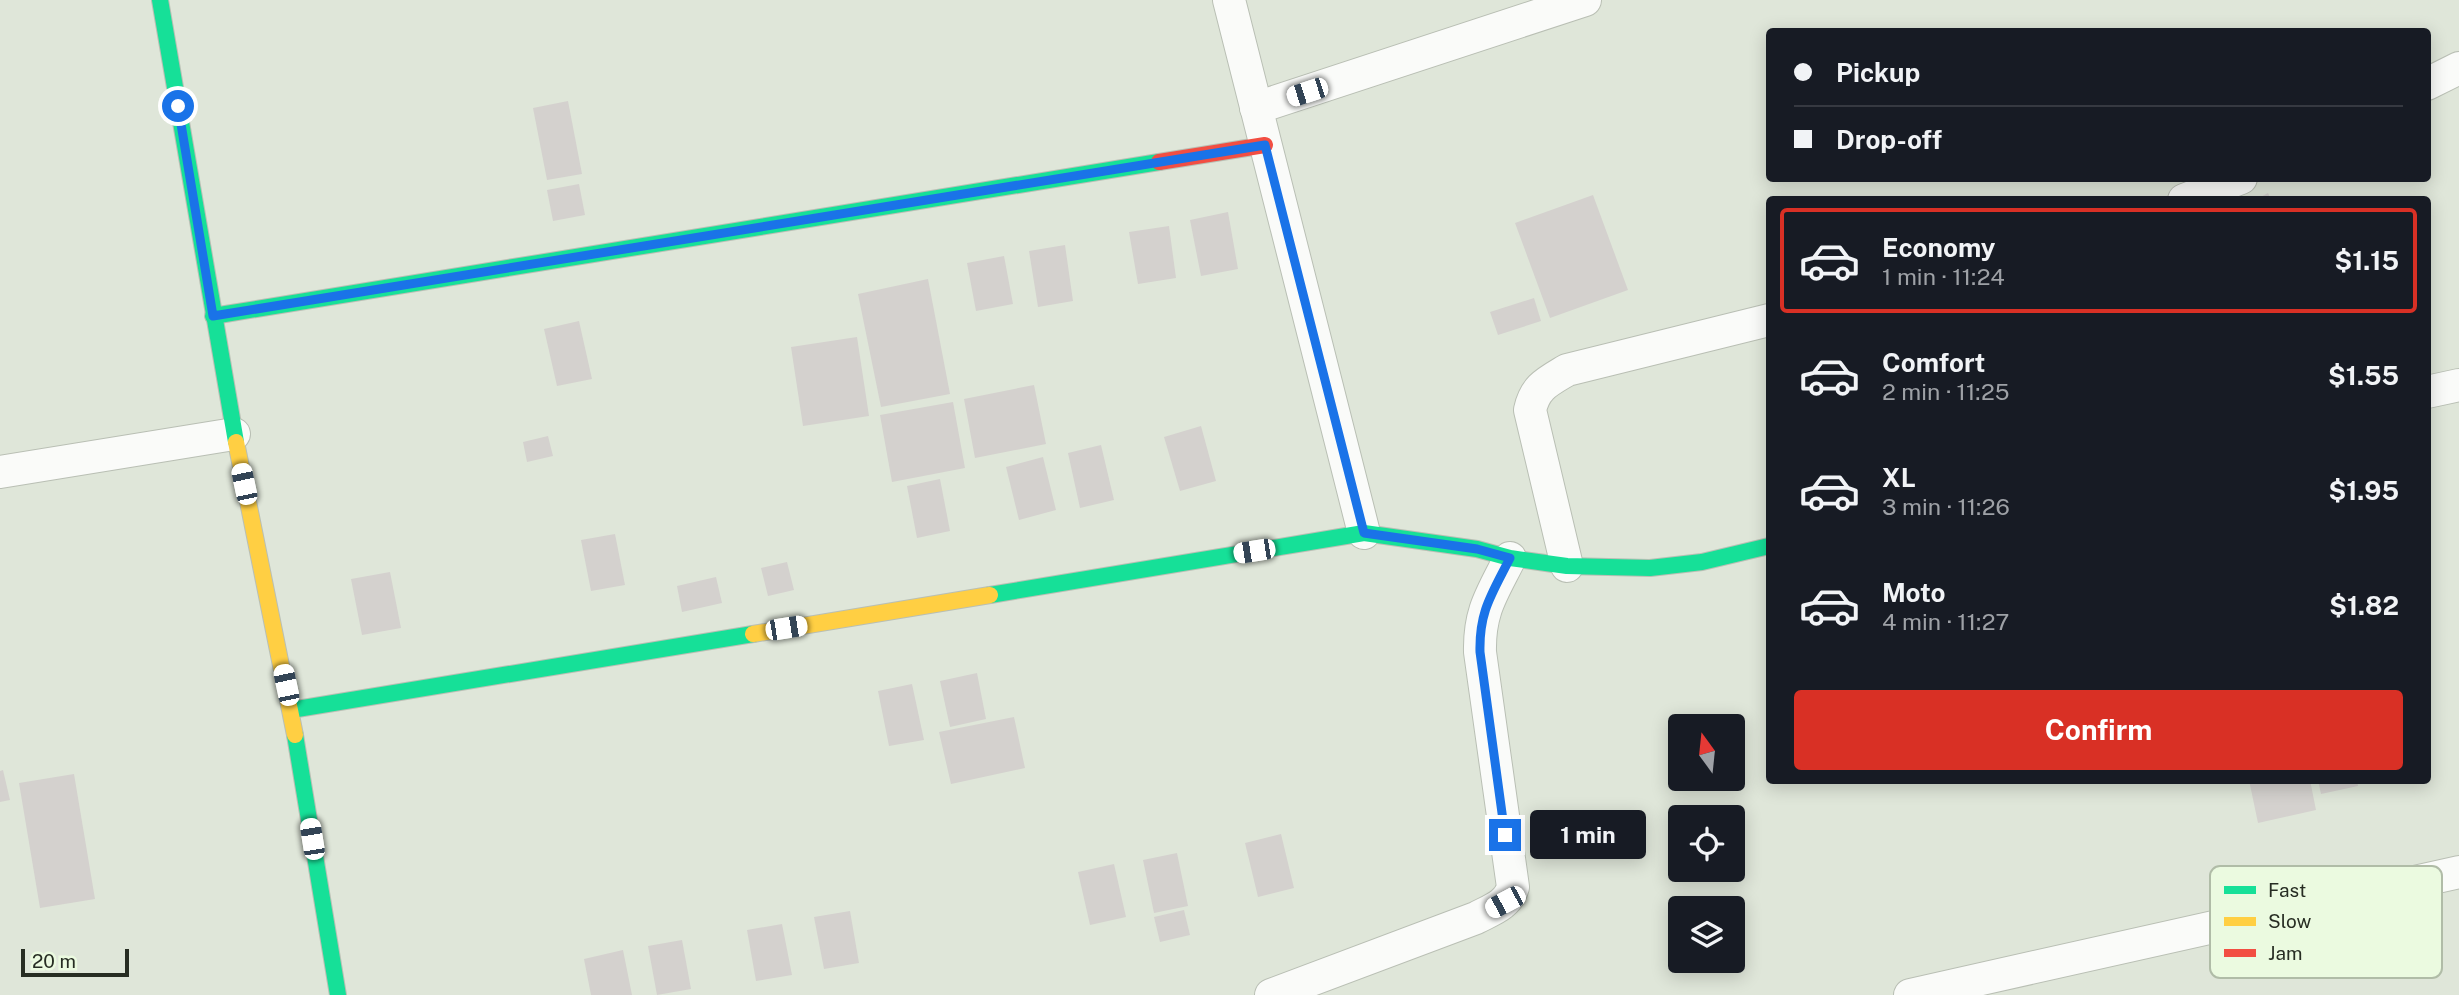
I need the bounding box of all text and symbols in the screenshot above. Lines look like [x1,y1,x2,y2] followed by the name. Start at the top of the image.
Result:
[1836,57,1920,88] text: Pickup
[1284,76,1331,108] car
[162,90,194,122] route start
[1836,124,1942,155] text: Drop-off
[1798,229,1861,292] icon: car
[1882,232,1995,263] text: Economy
[2334,245,2399,276] text: $1.15
[1882,263,2005,290] text: 1 min · 11:24
[1798,344,1861,407] icon: car
[1882,347,1985,378] text: Comfort
[2328,360,2399,391] text: $1.55
[1882,378,2009,405] text: 2 min · 11:25
[1798,459,1861,522] icon: car
[230,461,259,507] car
[1882,462,1916,493] text: XL
[2328,475,2399,506] text: $1.95
[1882,493,2010,520] text: 3 min · 11:26
[1232,537,1277,565] car
[1798,574,1861,637] icon: car
[1882,577,1945,608] text: Moto
[2329,590,2399,621] text: $1.82
[1882,608,2009,635] text: 4 min · 11:27
[764,614,809,642] car
[272,662,301,708] car
[1794,690,2403,770] button: Confirm
[1668,714,1745,791] north arrow
[1668,714,1745,973] map controls
[1668,805,1745,882] button: locate
[1530,810,1645,860] callout: 1 min
[299,817,326,861] car
[1489,819,1521,851] route end
[1560,821,1616,848] text: 1 min
[2210,866,2442,978] legend
[2268,879,2306,901] text: Fast
[1482,883,1529,921] car
[1668,896,1745,973] button: layers
[2268,910,2312,932] text: Slow
[2268,942,2302,964] text: Jam
[21,946,130,978] scale bar
[32,950,76,972] text: 20 m

